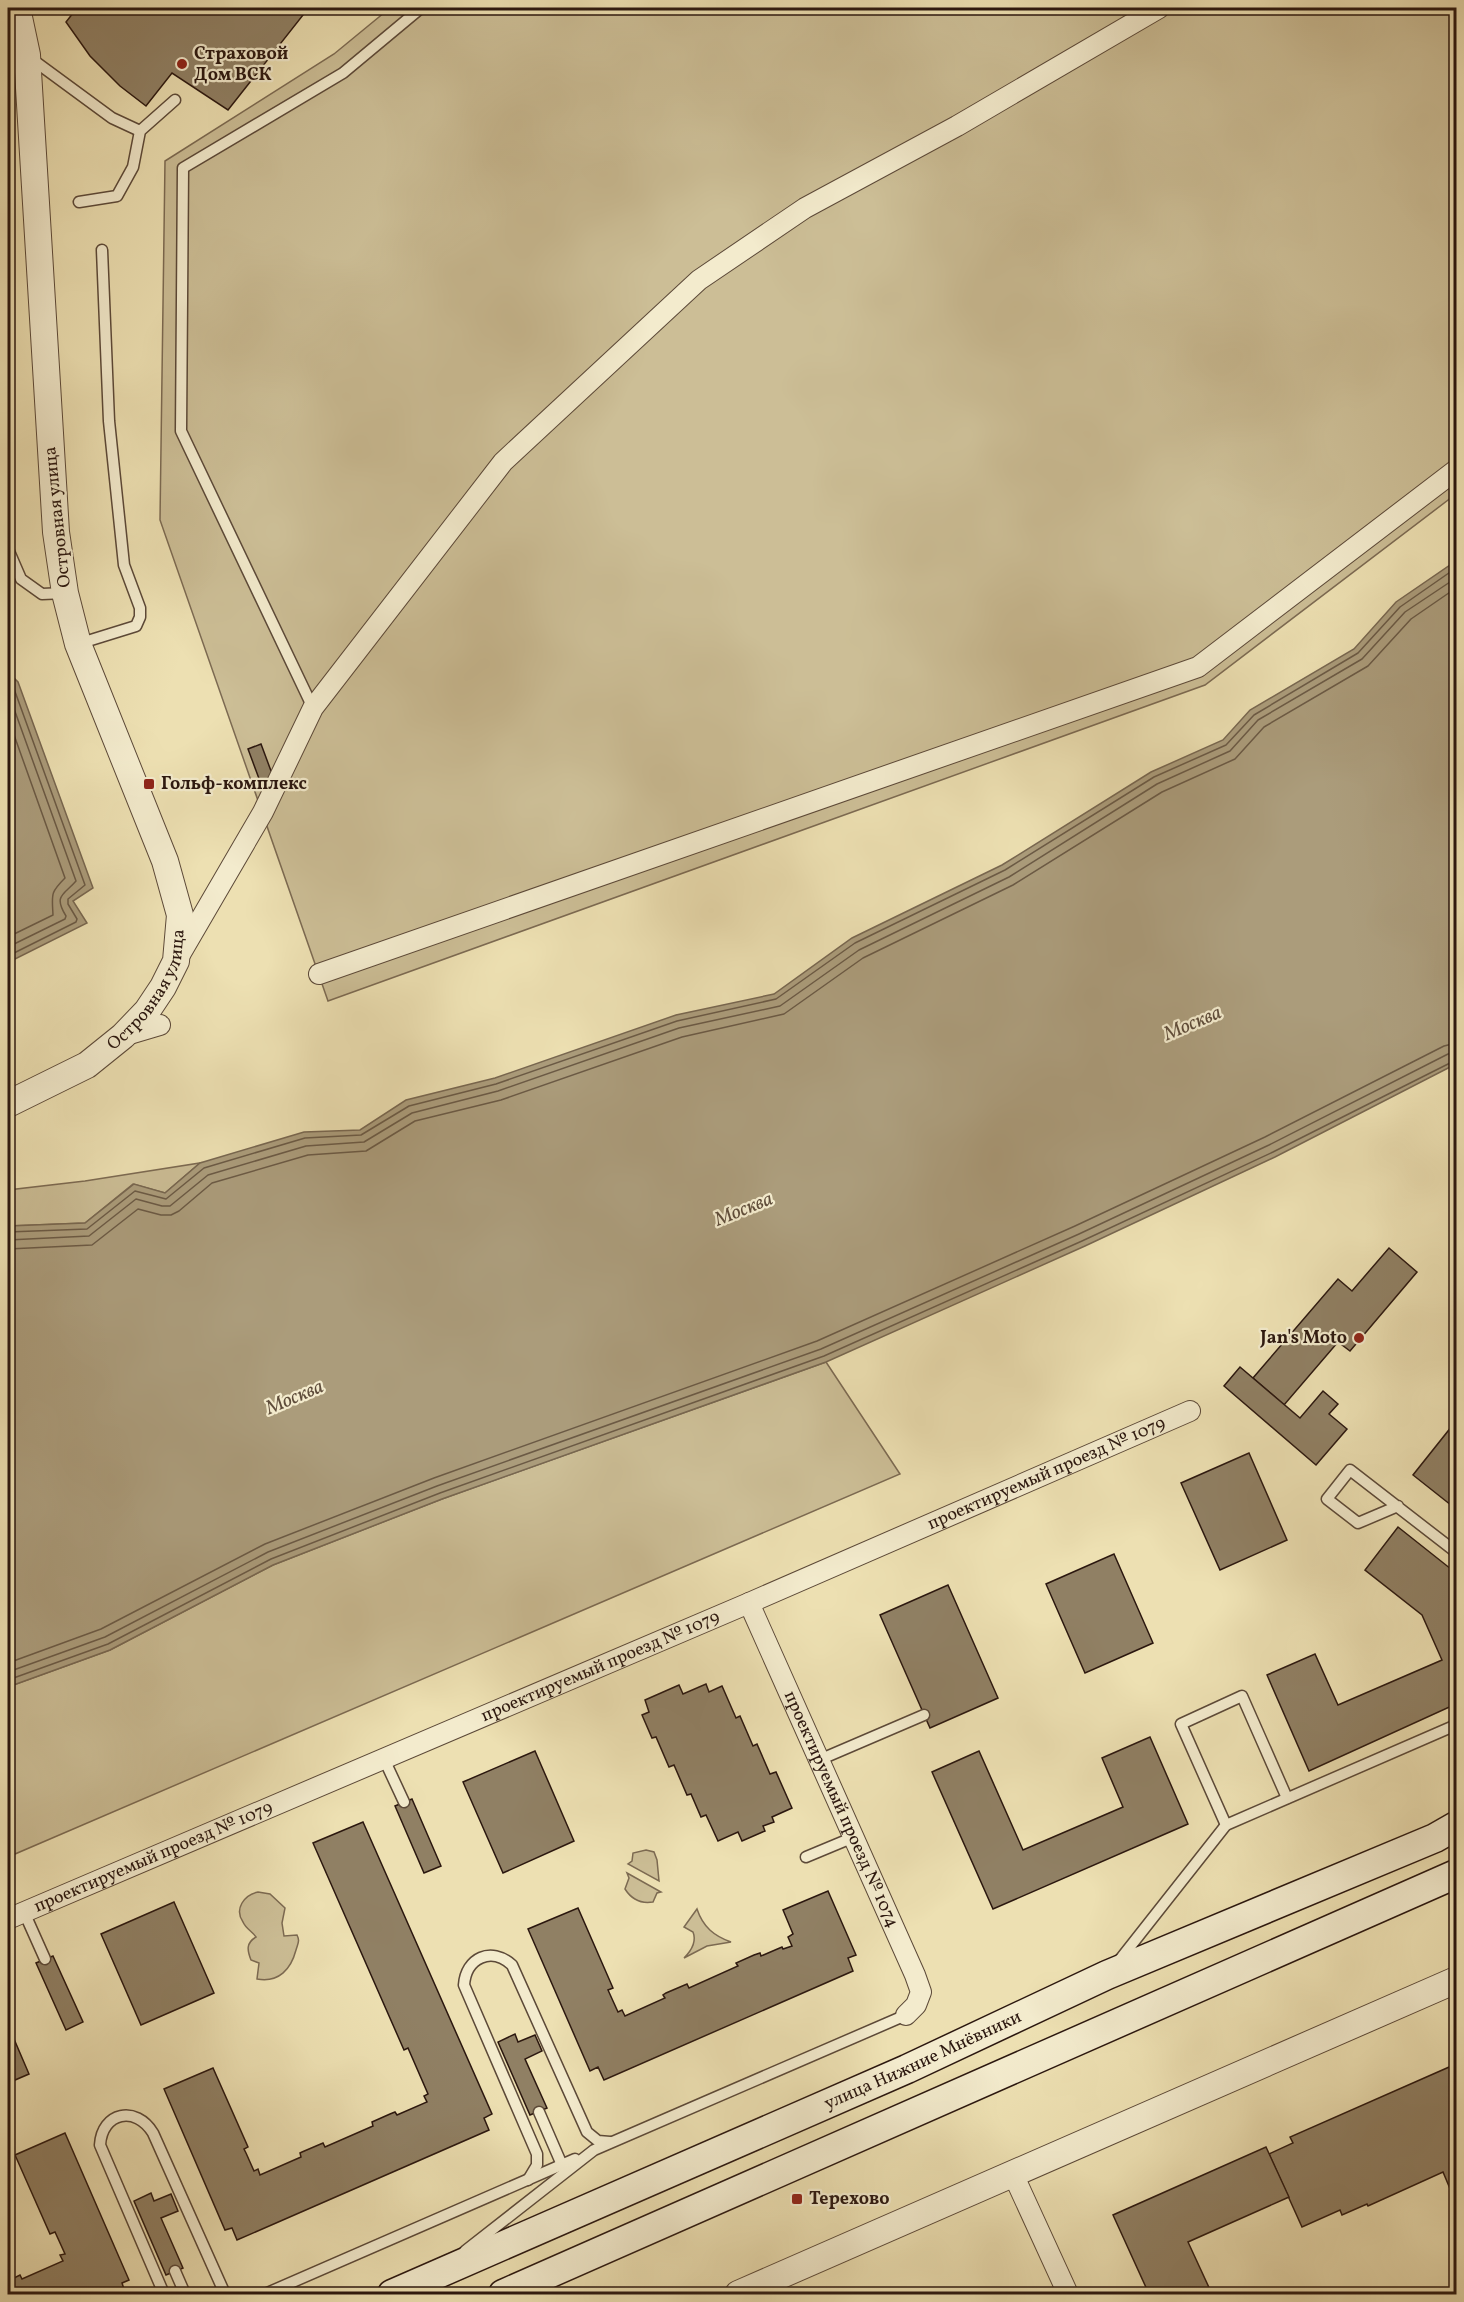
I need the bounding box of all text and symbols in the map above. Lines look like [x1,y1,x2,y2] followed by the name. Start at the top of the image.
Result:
[194,42,288,88] place label: Страховой Дом ВСК
[175,57,189,71] marker: Страховой Дом ВСК
[38,445,78,589] street label: Островная улица
[161,772,307,797] place label: Гольф-комплекс
[142,777,156,791] marker: Гольф-комплекс
[102,928,191,1057] street label: Островная улица
[1159,999,1226,1049] water label: Москва
[710,1186,777,1235] water label: Москва
[1259,1326,1347,1351] place label: Jan's Moto
[1352,1331,1366,1345] marker: Jan's Moto
[261,1373,328,1423] water label: Москва
[924,1411,1169,1536] street label: проектируемый проезд № 1079
[477,1604,724,1728] street label: проектируемый проезд № 1079
[777,1687,905,1932] street label: проектируемый проезд № 1074
[30,1795,277,1919] street label: проектируемый проезд № 1079
[820,2004,1026,2116] street label: улица Нижние Мнёвники
[809,2187,890,2212] place label: Терехово
[790,2192,804,2206] marker: Терехово

